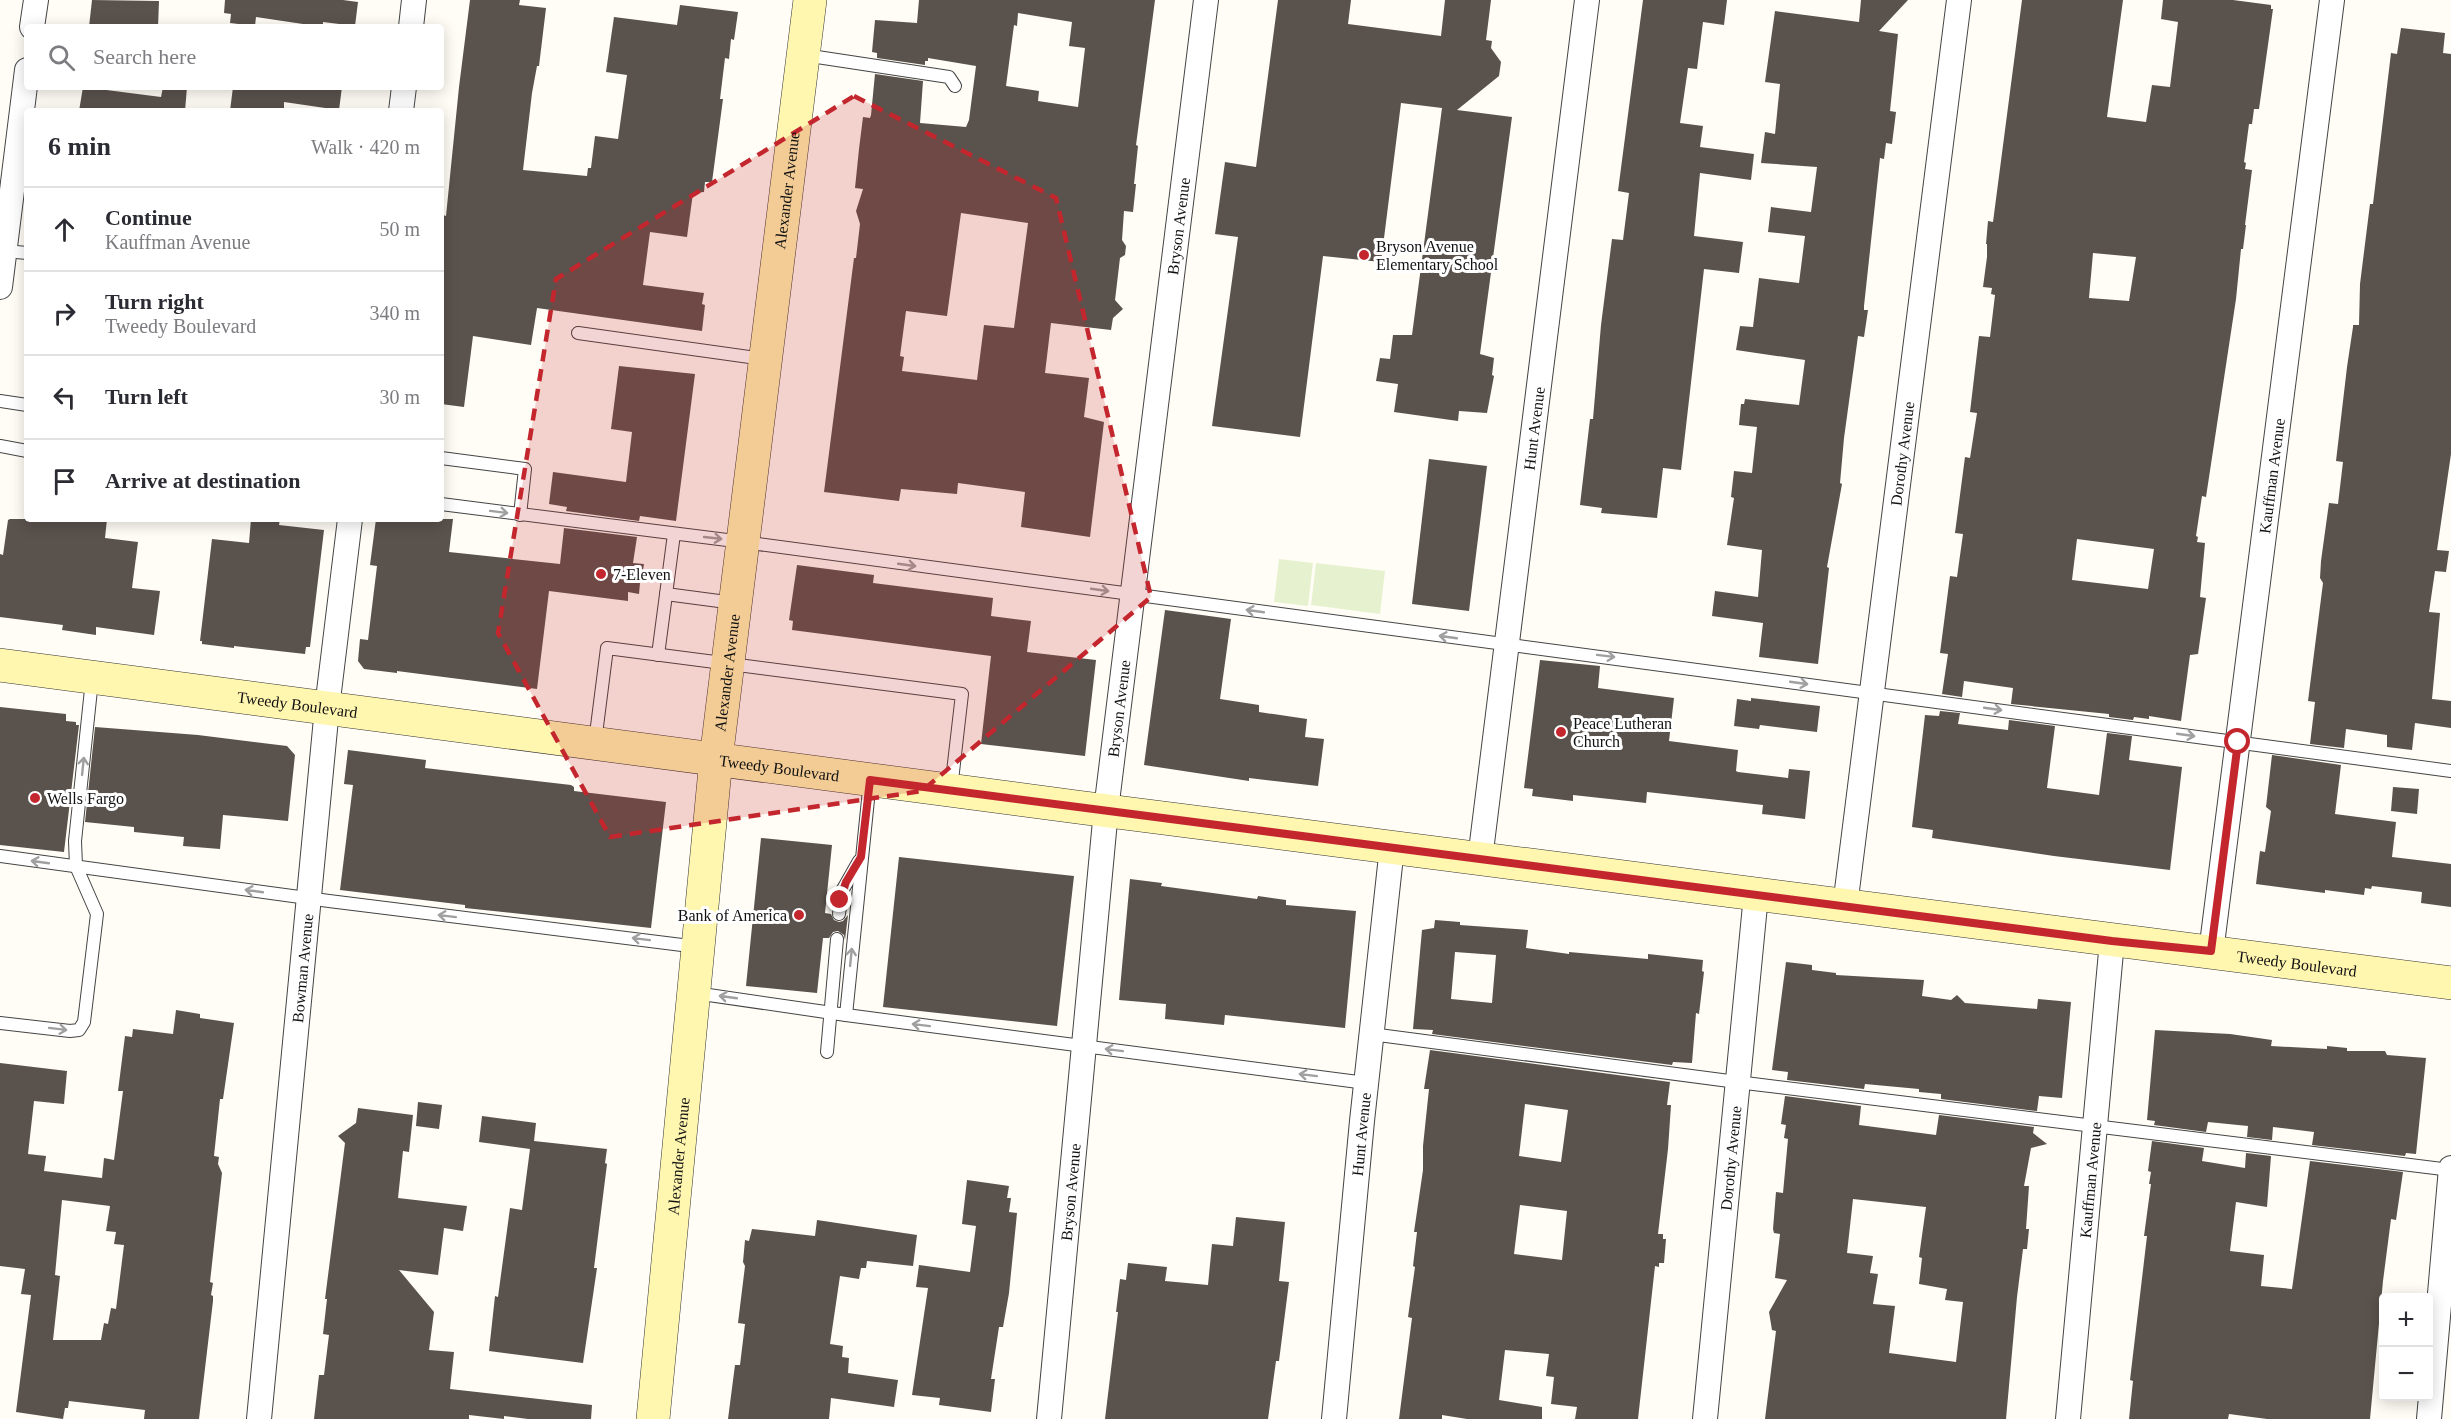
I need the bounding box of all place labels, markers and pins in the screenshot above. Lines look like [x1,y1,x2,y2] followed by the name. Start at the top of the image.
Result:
[1376,238,1499,274] place label: Bryson Avenue Elementary School
[1357,248,1371,262] marker: Bryson Avenue Elementary School
[613,566,671,583] place label: 7-Eleven
[594,567,608,581] marker: 7-Eleven
[1573,715,1672,750] place label: Peace Lutheran Church
[1554,725,1568,739] marker: Peace Lutheran Church
[47,790,124,808] place label: Wells Fargo
[28,791,42,805] marker: Wells Fargo
[678,907,787,924] place label: Bank of America
[792,908,806,922] marker: Bank of America

